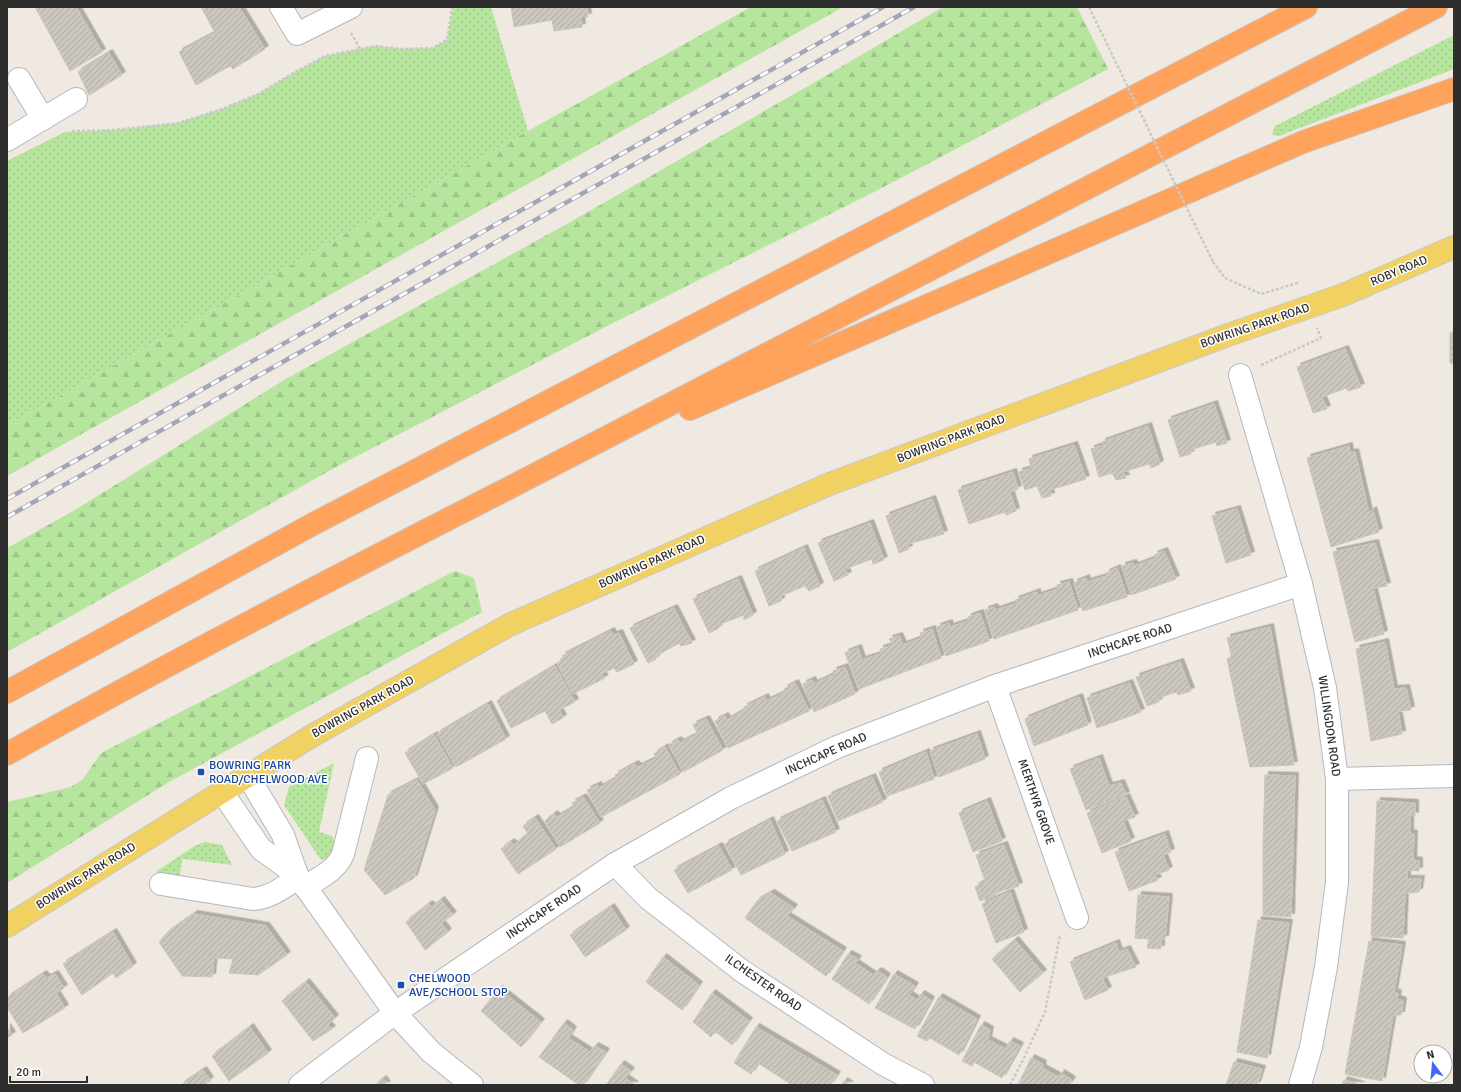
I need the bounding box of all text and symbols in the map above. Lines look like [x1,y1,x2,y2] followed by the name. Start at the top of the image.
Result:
[1368,252,1430,290] street label: ROBY ROAD
[1198,300,1312,352] street label: BOWRING PARK ROAD
[895,411,1007,467] street label: BOWRING PARK ROAD
[597,532,708,592] street label: BOWRING PARK ROAD
[1086,620,1174,662] street label: INCHCAPE ROAD
[309,673,417,741] street label: BOWRING PARK ROAD
[1314,675,1344,778] street label: WILLINGDON ROAD
[783,729,869,779] street label: INCHCAPE ROAD
[1014,757,1058,847] street label: MERTHYR GROVE
[209,758,328,787] place label: BOWRING PARK ROAD/CHELWOOD AVE
[196,767,206,777] marker: BOWRING PARK ROAD/CHELWOOD AVE
[33,839,139,913] street label: BOWRING PARK ROAD
[503,881,585,943] street label: INCHCAPE ROAD
[722,951,804,1015] street label: ILCHESTER ROAD
[409,971,508,1000] place label: CHELWOOD AVE/SCHOOL STOP
[396,980,406,990] marker: CHELWOOD AVE/SCHOOL STOP
[1413,1044,1453,1084] north arrow
[1425,1048,1436,1062] text: N
[10,1058,87,1084] scale bar
[16,1065,41,1080] text: 20 m

